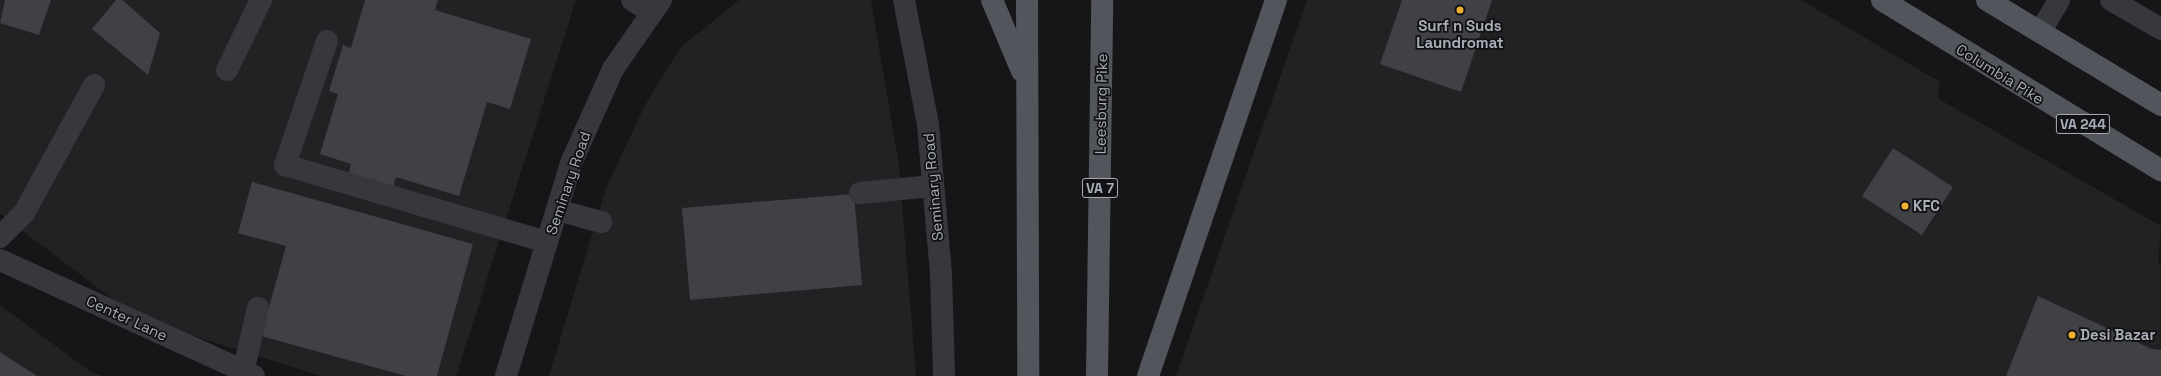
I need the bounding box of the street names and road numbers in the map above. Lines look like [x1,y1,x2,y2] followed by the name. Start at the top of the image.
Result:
[1953,40,2047,108] street label: Columbia Pike
[1091,53,1111,155] street label: Leesburg Pike
[2055,112,2111,136] road number: VA 244
[542,129,594,237] street label: Seminary Road
[919,132,947,242] street label: Seminary Road
[1081,176,1119,200] road number: VA 7
[84,291,170,345] street label: Center Lane

